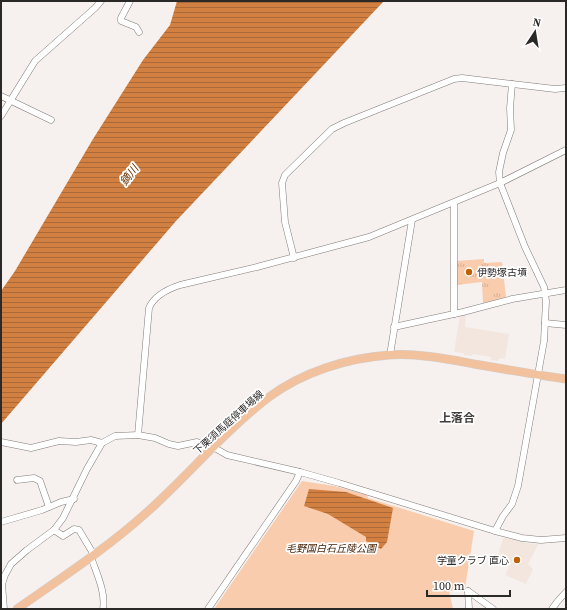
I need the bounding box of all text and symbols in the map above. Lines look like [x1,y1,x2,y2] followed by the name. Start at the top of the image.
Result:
[515,12,555,52] north arrow
[531,15,542,31] text: N
[117,161,143,189] water label: 鏑川
[477,266,527,279] place label: 伊勢塚古墳
[464,267,474,277] marker: 伊勢塚古墳
[191,387,266,457] street label: 下栗須馬庭停車場線
[439,410,475,426] district label: 上落合
[286,542,378,555] park label: 毛野国白石丘陵公園
[437,554,509,567] place label: 学童クラブ 直心
[512,555,522,565] marker: 学童クラブ 直心
[427,572,510,598] scale bar
[433,578,465,594] text: 100 m

